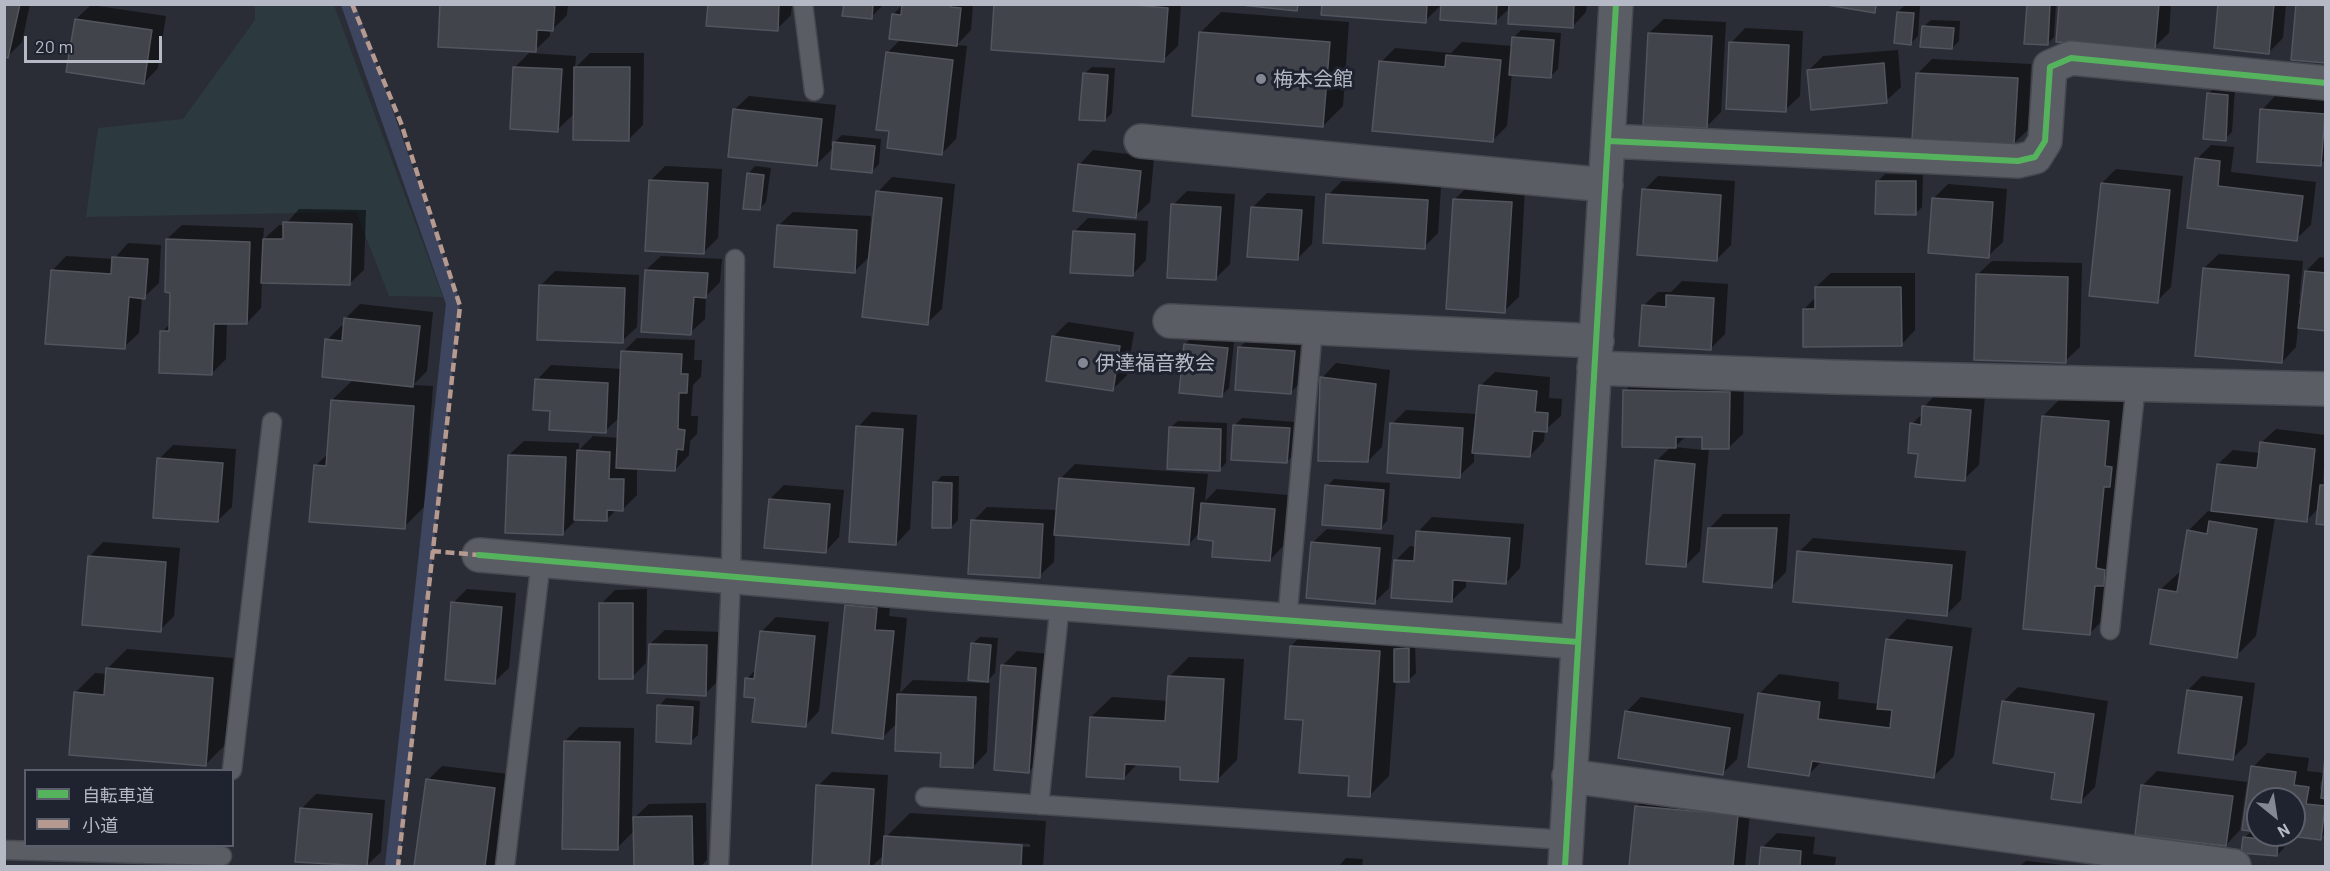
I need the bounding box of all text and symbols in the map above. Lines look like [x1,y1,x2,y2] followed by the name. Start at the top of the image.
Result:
[27,24,165,62] scale bar
[35,35,73,57] text: 20 m
[1273,67,1353,91] place label: 梅本会館
[1254,72,1268,86] marker: 梅本会館
[1095,351,1215,375] place label: 伊達福音教会
[1076,356,1090,370] marker: 伊達福音教会
[24,769,234,847] legend
[82,784,154,806] text: 自転車道
[2246,787,2306,847] north arrow
[82,814,118,836] text: 小道
[2275,820,2294,842] text: N

